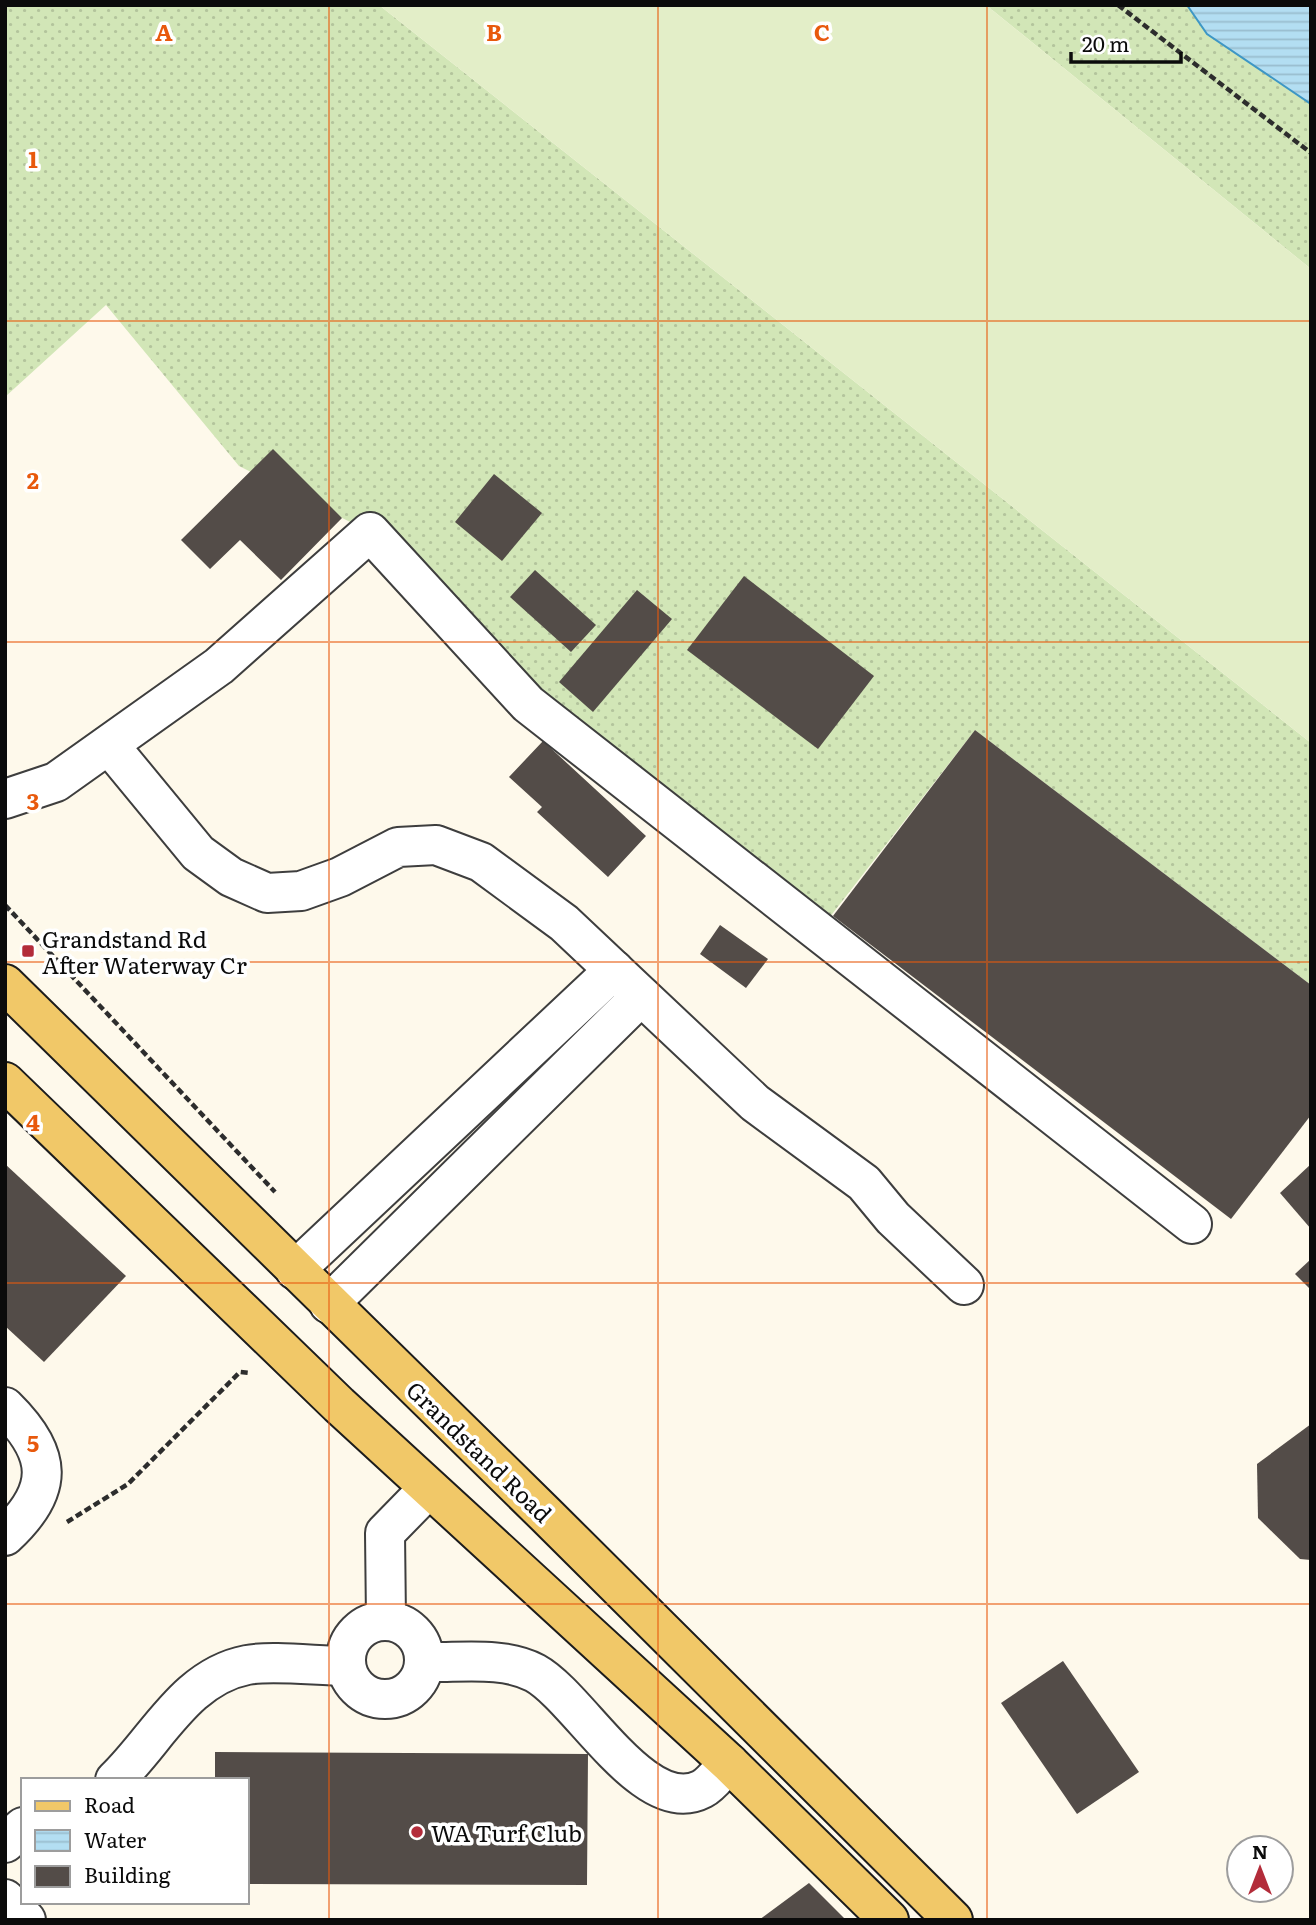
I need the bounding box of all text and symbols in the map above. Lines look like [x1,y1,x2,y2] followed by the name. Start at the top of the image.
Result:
[155,14,173,48] text: A
[486,14,502,48] text: B
[814,14,830,48] text: C
[1071,21,1181,65] scale bar
[1082,27,1129,58] text: 20 m
[28,141,38,175] text: 1
[27,462,39,496] text: 2
[27,783,39,817] text: 3
[42,921,247,981] place label: Grandstand Rd After Waterway Cr
[20,943,36,959] marker: Grandstand Rd After Waterway Cr
[26,1104,40,1138] text: 4
[400,1373,560,1529] street label: Grandstand Road
[27,1425,39,1459] text: 5
[21,1778,248,1904] legend
[84,1788,135,1819] text: Road
[431,1815,582,1849] place label: WA Turf Club
[84,1823,146,1854] text: Water
[409,1824,425,1840] marker: WA Turf Club
[1225,1834,1295,1904] north arrow
[1252,1837,1268,1865] text: N
[84,1858,171,1889] text: Building

